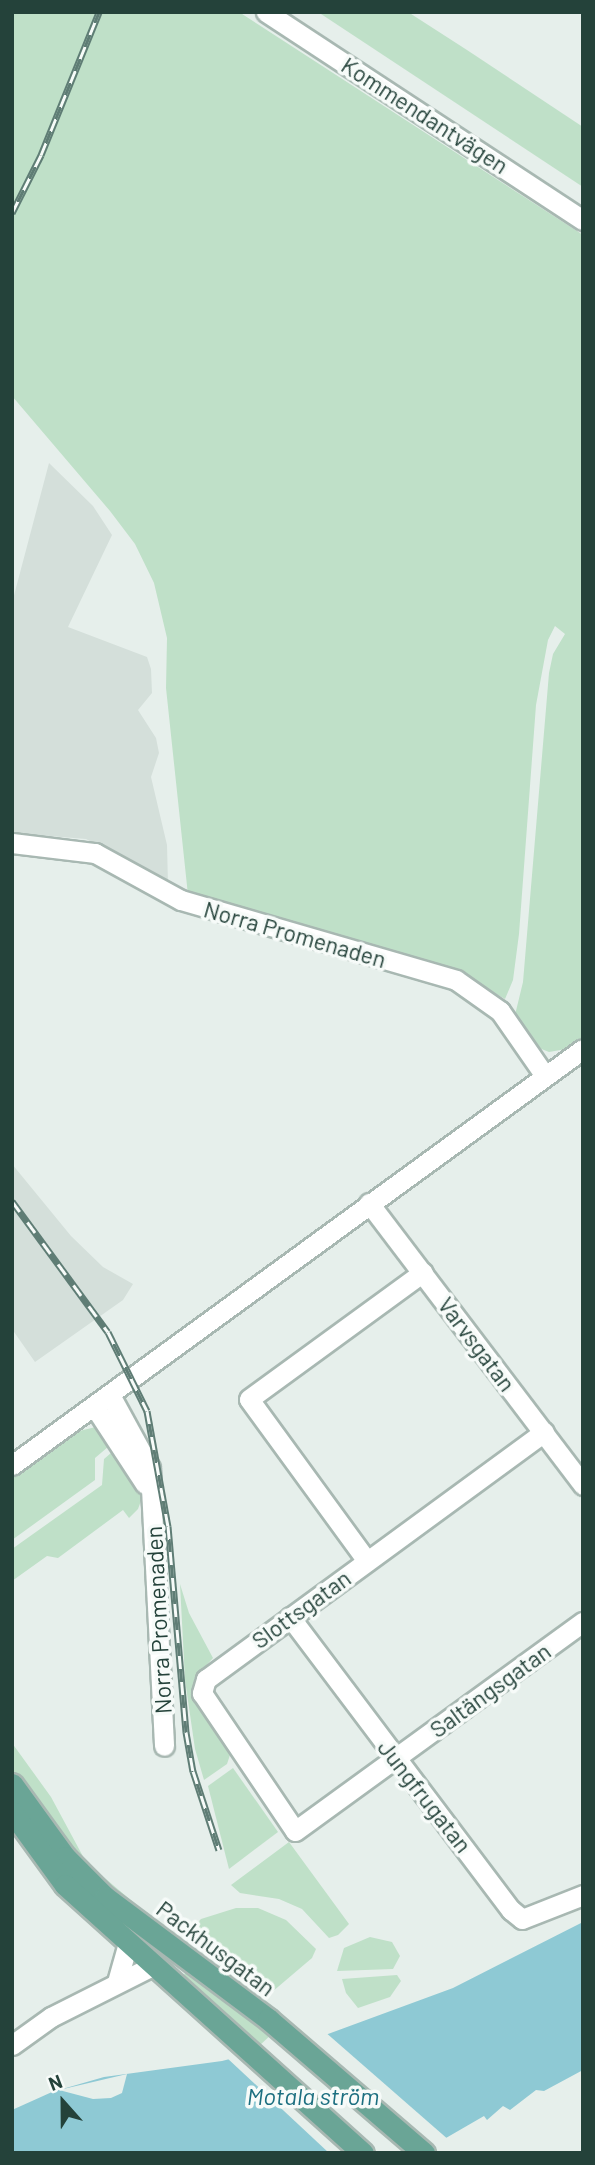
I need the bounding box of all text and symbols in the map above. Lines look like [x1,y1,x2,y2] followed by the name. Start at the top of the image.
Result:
[337,51,513,179] street label: Kommendantvägen
[201,895,389,973] street label: Norra Promenaden
[433,1291,521,1397] street label: Varvsgatan
[139,1525,177,1715] street label: Norra Promenaden
[246,1564,356,1654] street label: Slottsgatan
[424,1637,556,1743] street label: Saltängsgatan
[372,1734,478,1858] street label: Jungfrugatan
[151,1895,281,2001] street label: Packhusgatan
[28,2067,98,2137] north arrow
[45,2069,65,2095] text: N
[247,2082,379,2110] water label: Motala ström

